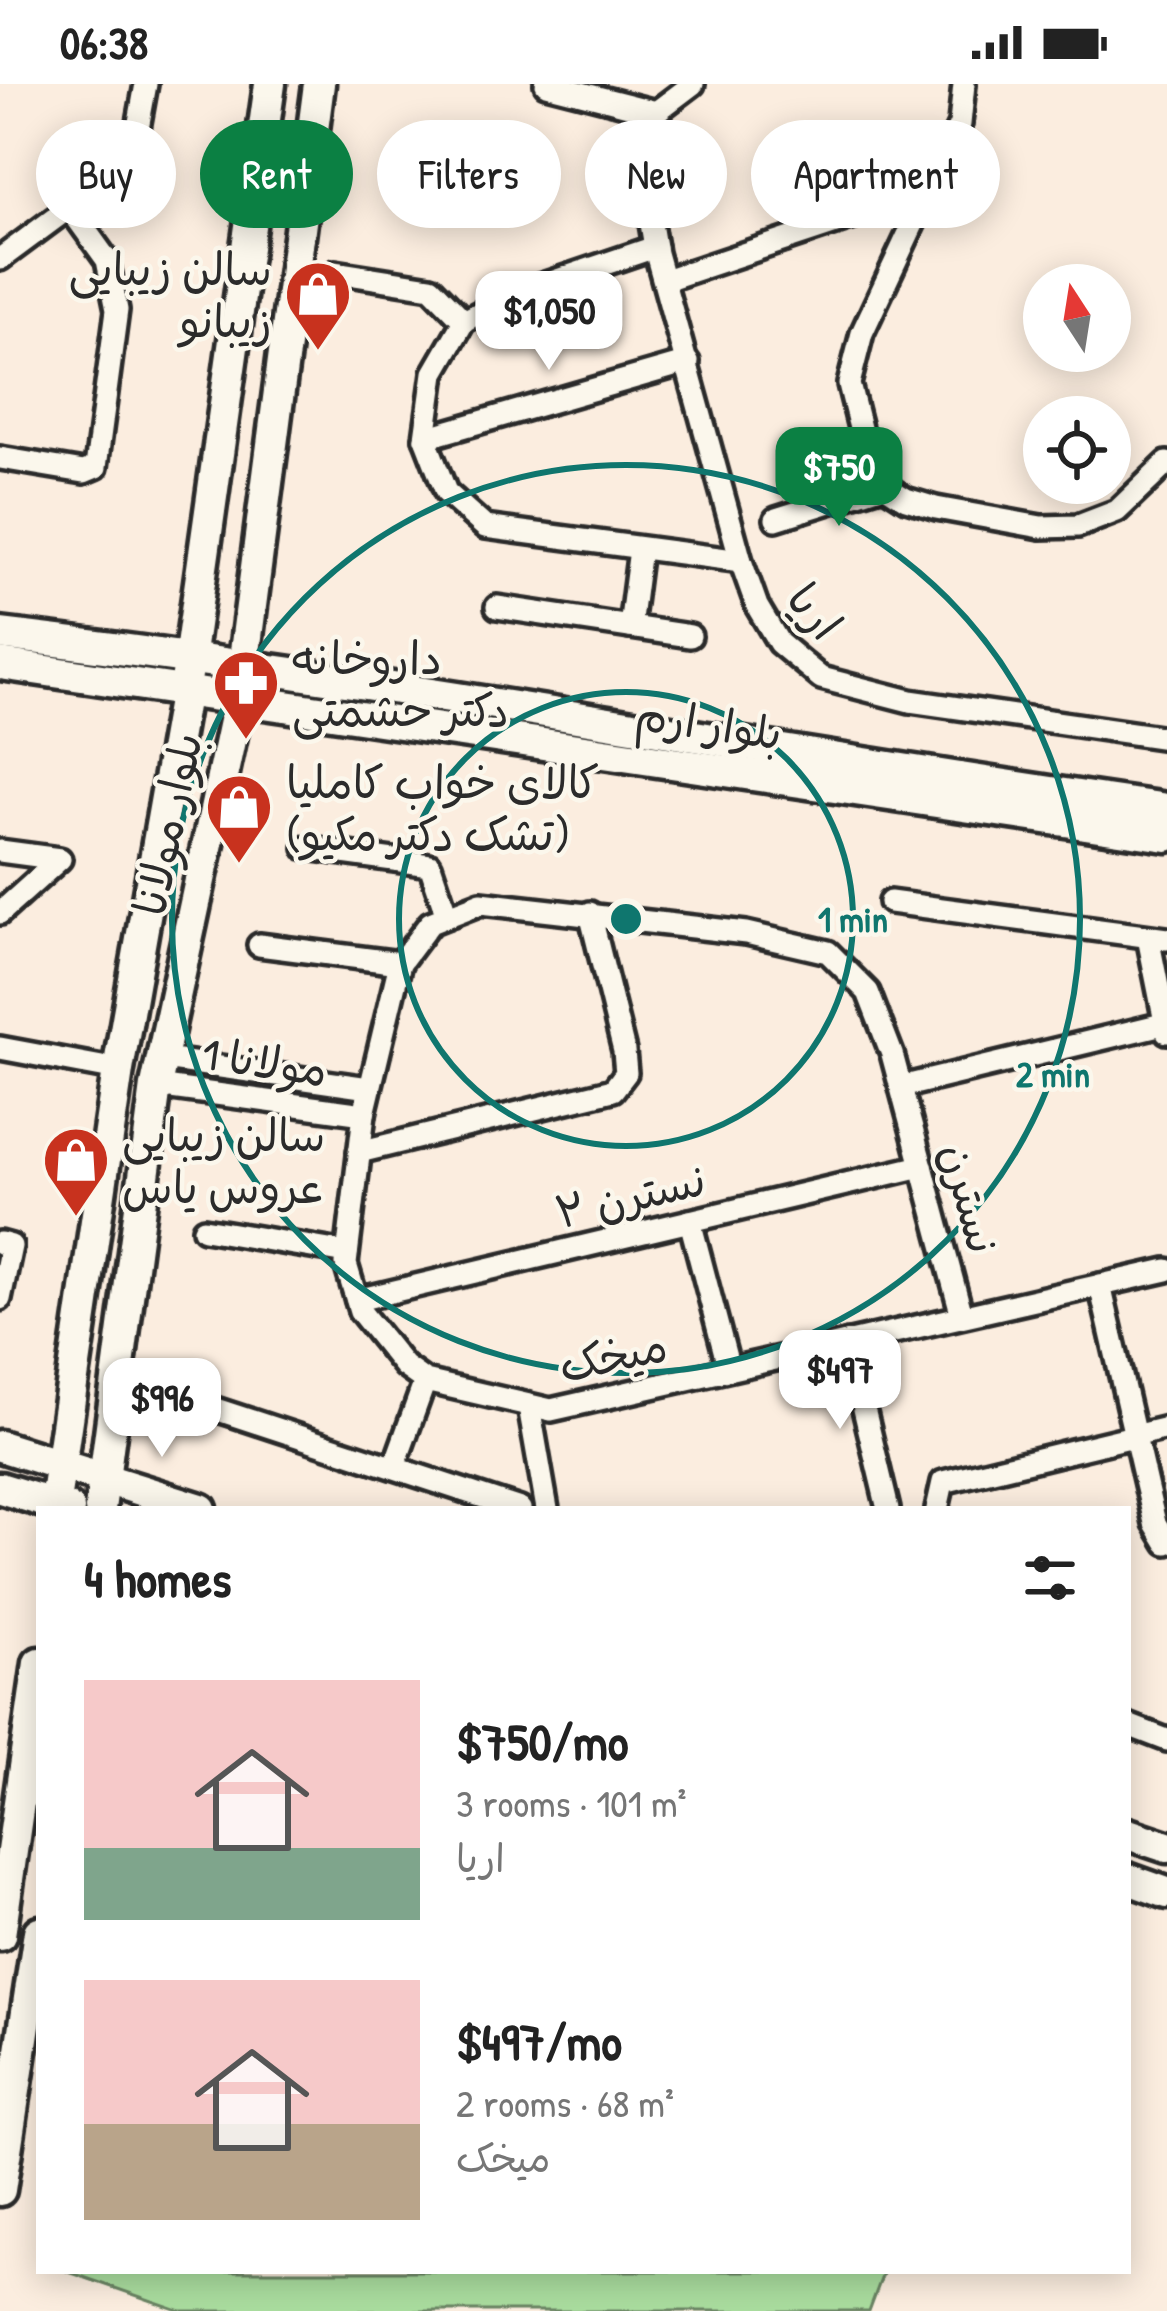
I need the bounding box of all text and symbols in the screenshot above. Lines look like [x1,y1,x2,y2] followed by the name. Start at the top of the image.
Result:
[60,12,148,73] text: 06:38
[36,120,176,228] chip: Buy
[200,120,353,228] chip: Rent
[377,120,561,228] chip: Filters
[585,120,727,228] chip: New
[751,120,1000,228] chip: Apartment
[68,238,272,351] place label: سالن‌ زیبایی زیبانو
[283,259,353,353] shop icon: سالن‌ زیبایی زیبانو
[1023,264,1131,372] north arrow
[1023,264,1131,504] map controls
[451,271,647,373] pin: $1,050
[502,283,596,336] text: $1,050
[1023,396,1131,504] button: locate
[768,427,910,529] pin: $750
[802,439,876,492] text: $750
[774,570,856,652] street label: اریا
[292,627,509,740] place label: داروخانه دکتر حشمتی
[211,648,281,742] pharmacy icon: داروخانه دکتر حشمتی
[631,683,786,769] street label: بلوار ارم
[118,727,216,921] street label: بلوار مولانا
[286,751,599,864] place label: کالای خواب کاملیا (تشک دکتر مکیو)
[204,772,274,866] shop icon: کالای خواب کاملیا (تشک دکتر مکیو)
[818,894,888,943] text: 1 min
[605,898,647,940] centre of rings
[199,1022,331,1100] street label: مولانا 1
[1016,1049,1090,1098] text: 2 min
[122,1104,326,1217] place label: سالن زیبایی عروس یاس
[41,1125,111,1219] shop icon: سالن زیبایی عروس یاس
[927,1136,1015,1260] street label: نسترن
[549,1148,711,1242] street label: نسترن ۲
[553,1314,673,1396] street label: میخک
[769,1330,911,1432] pin: $497
[806,1342,874,1395] text: $497
[91,1358,233,1460] pin: $996
[130,1370,194,1423] text: $996
[84,1544,231,1613] text: 4 homes
[1017,1545,1083,1611] icon: filters
[456,1707,628,1776] text: $750/mo
[180,1728,324,1872] icon: home
[456,1776,686,1829] text: 3 rooms · 101 m²
[456,1831,505,1884] text: اریا
[456,2007,622,2076] text: $497/mo
[180,2028,324,2172] icon: home
[456,2076,674,2129] text: 2 rooms · 68 m²
[456,2131,550,2184] text: میخک

